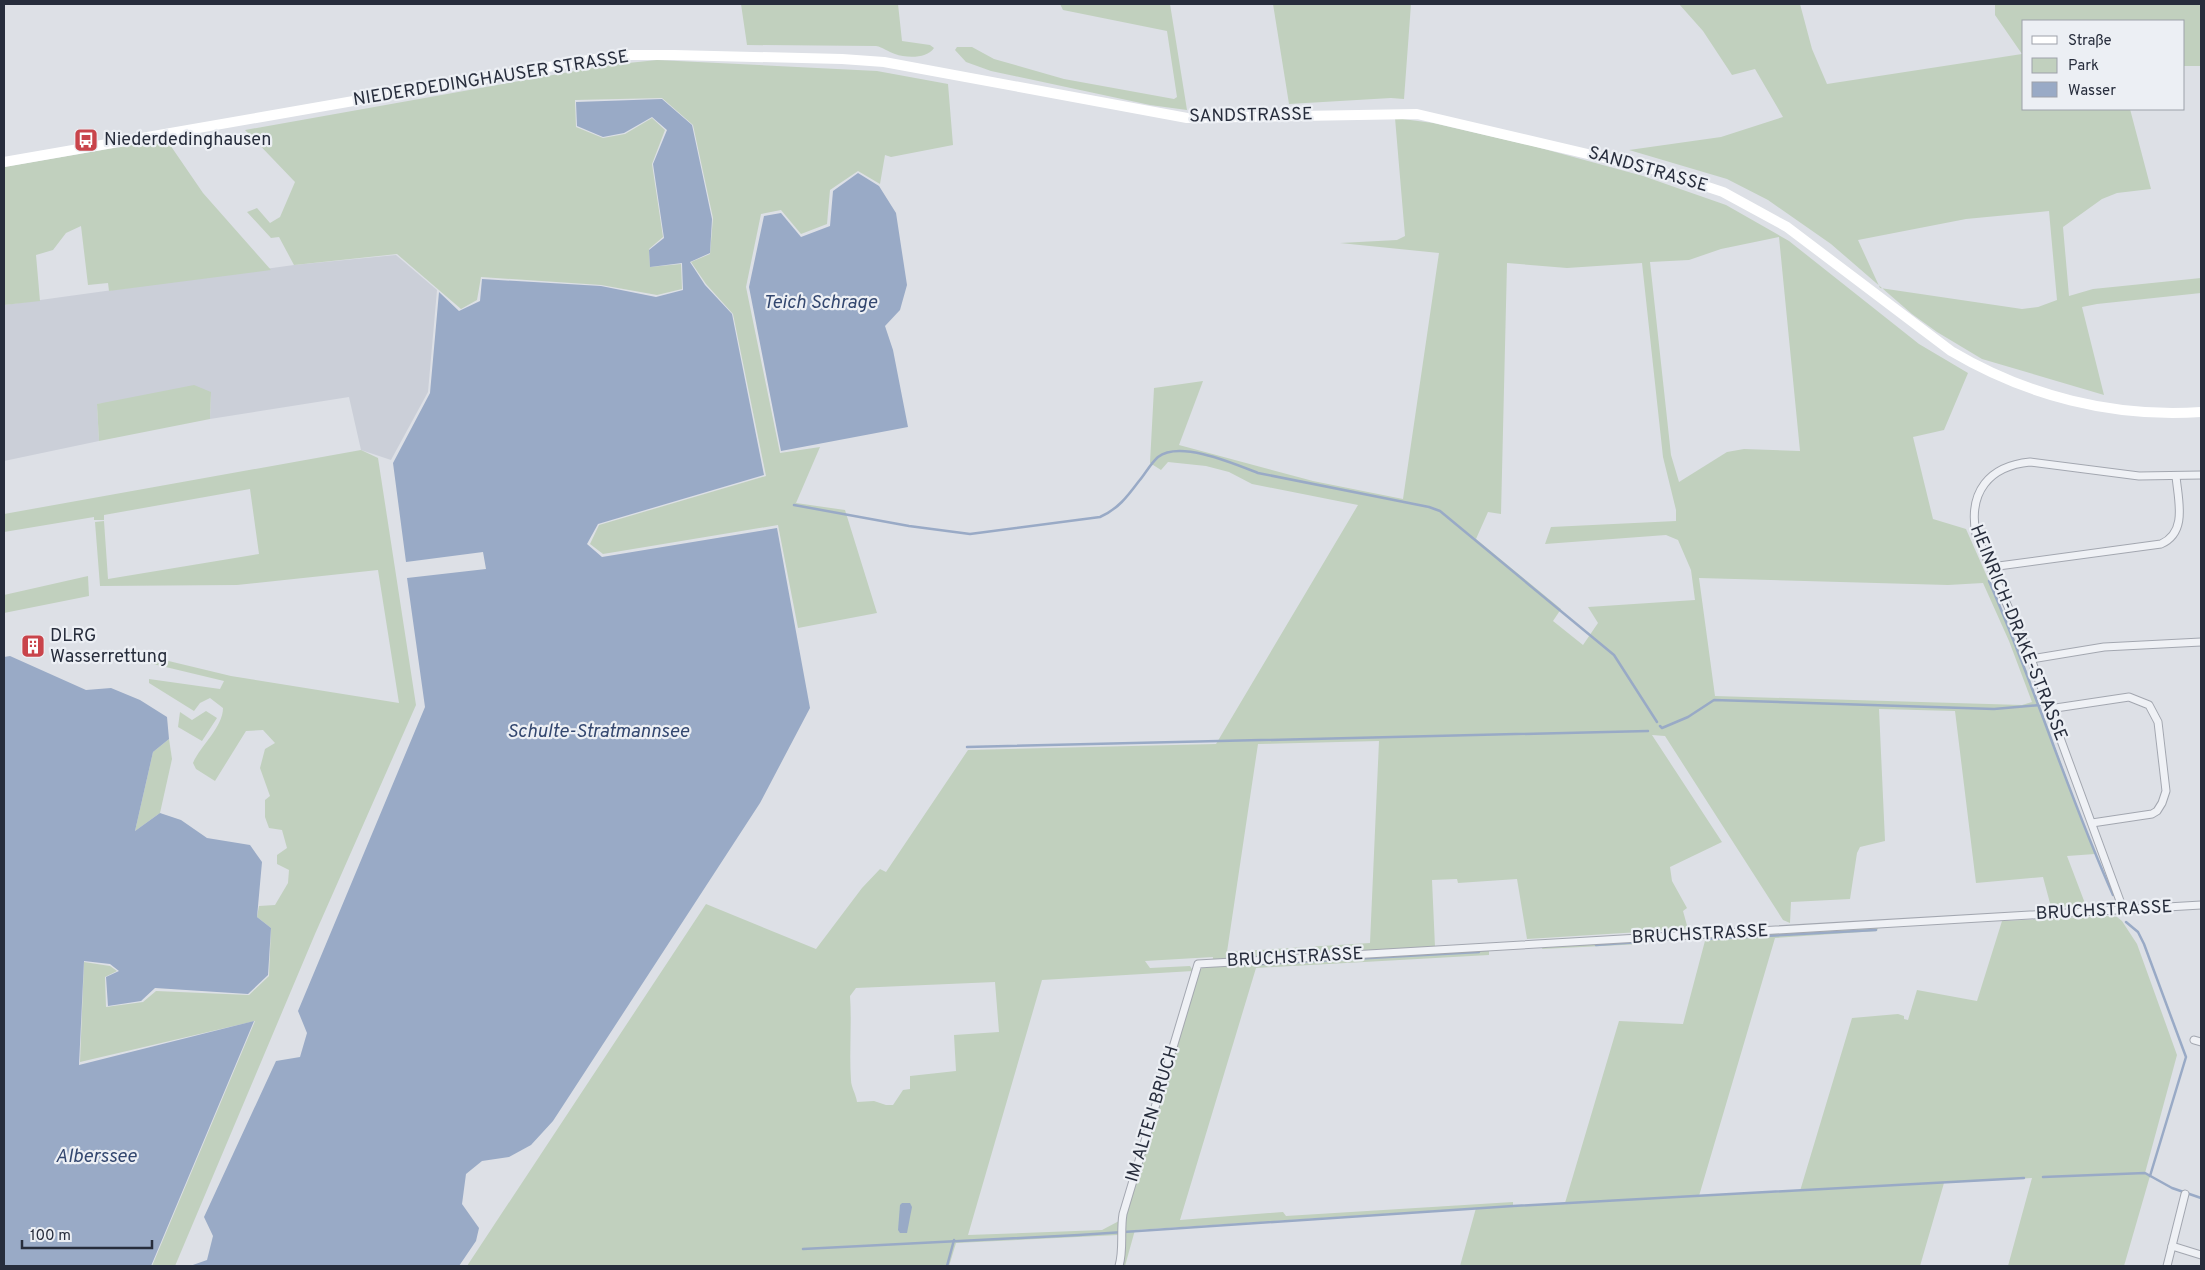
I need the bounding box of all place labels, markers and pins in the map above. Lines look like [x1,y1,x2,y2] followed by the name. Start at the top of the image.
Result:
[73,127,99,153] bus stop icon: Niederdedinghausen
[104,129,271,152] place label: Niederdedinghausen
[50,625,167,669] place label: DLRG Wasserrettung
[20,633,46,659] building icon: DLRG Wasserrettung

